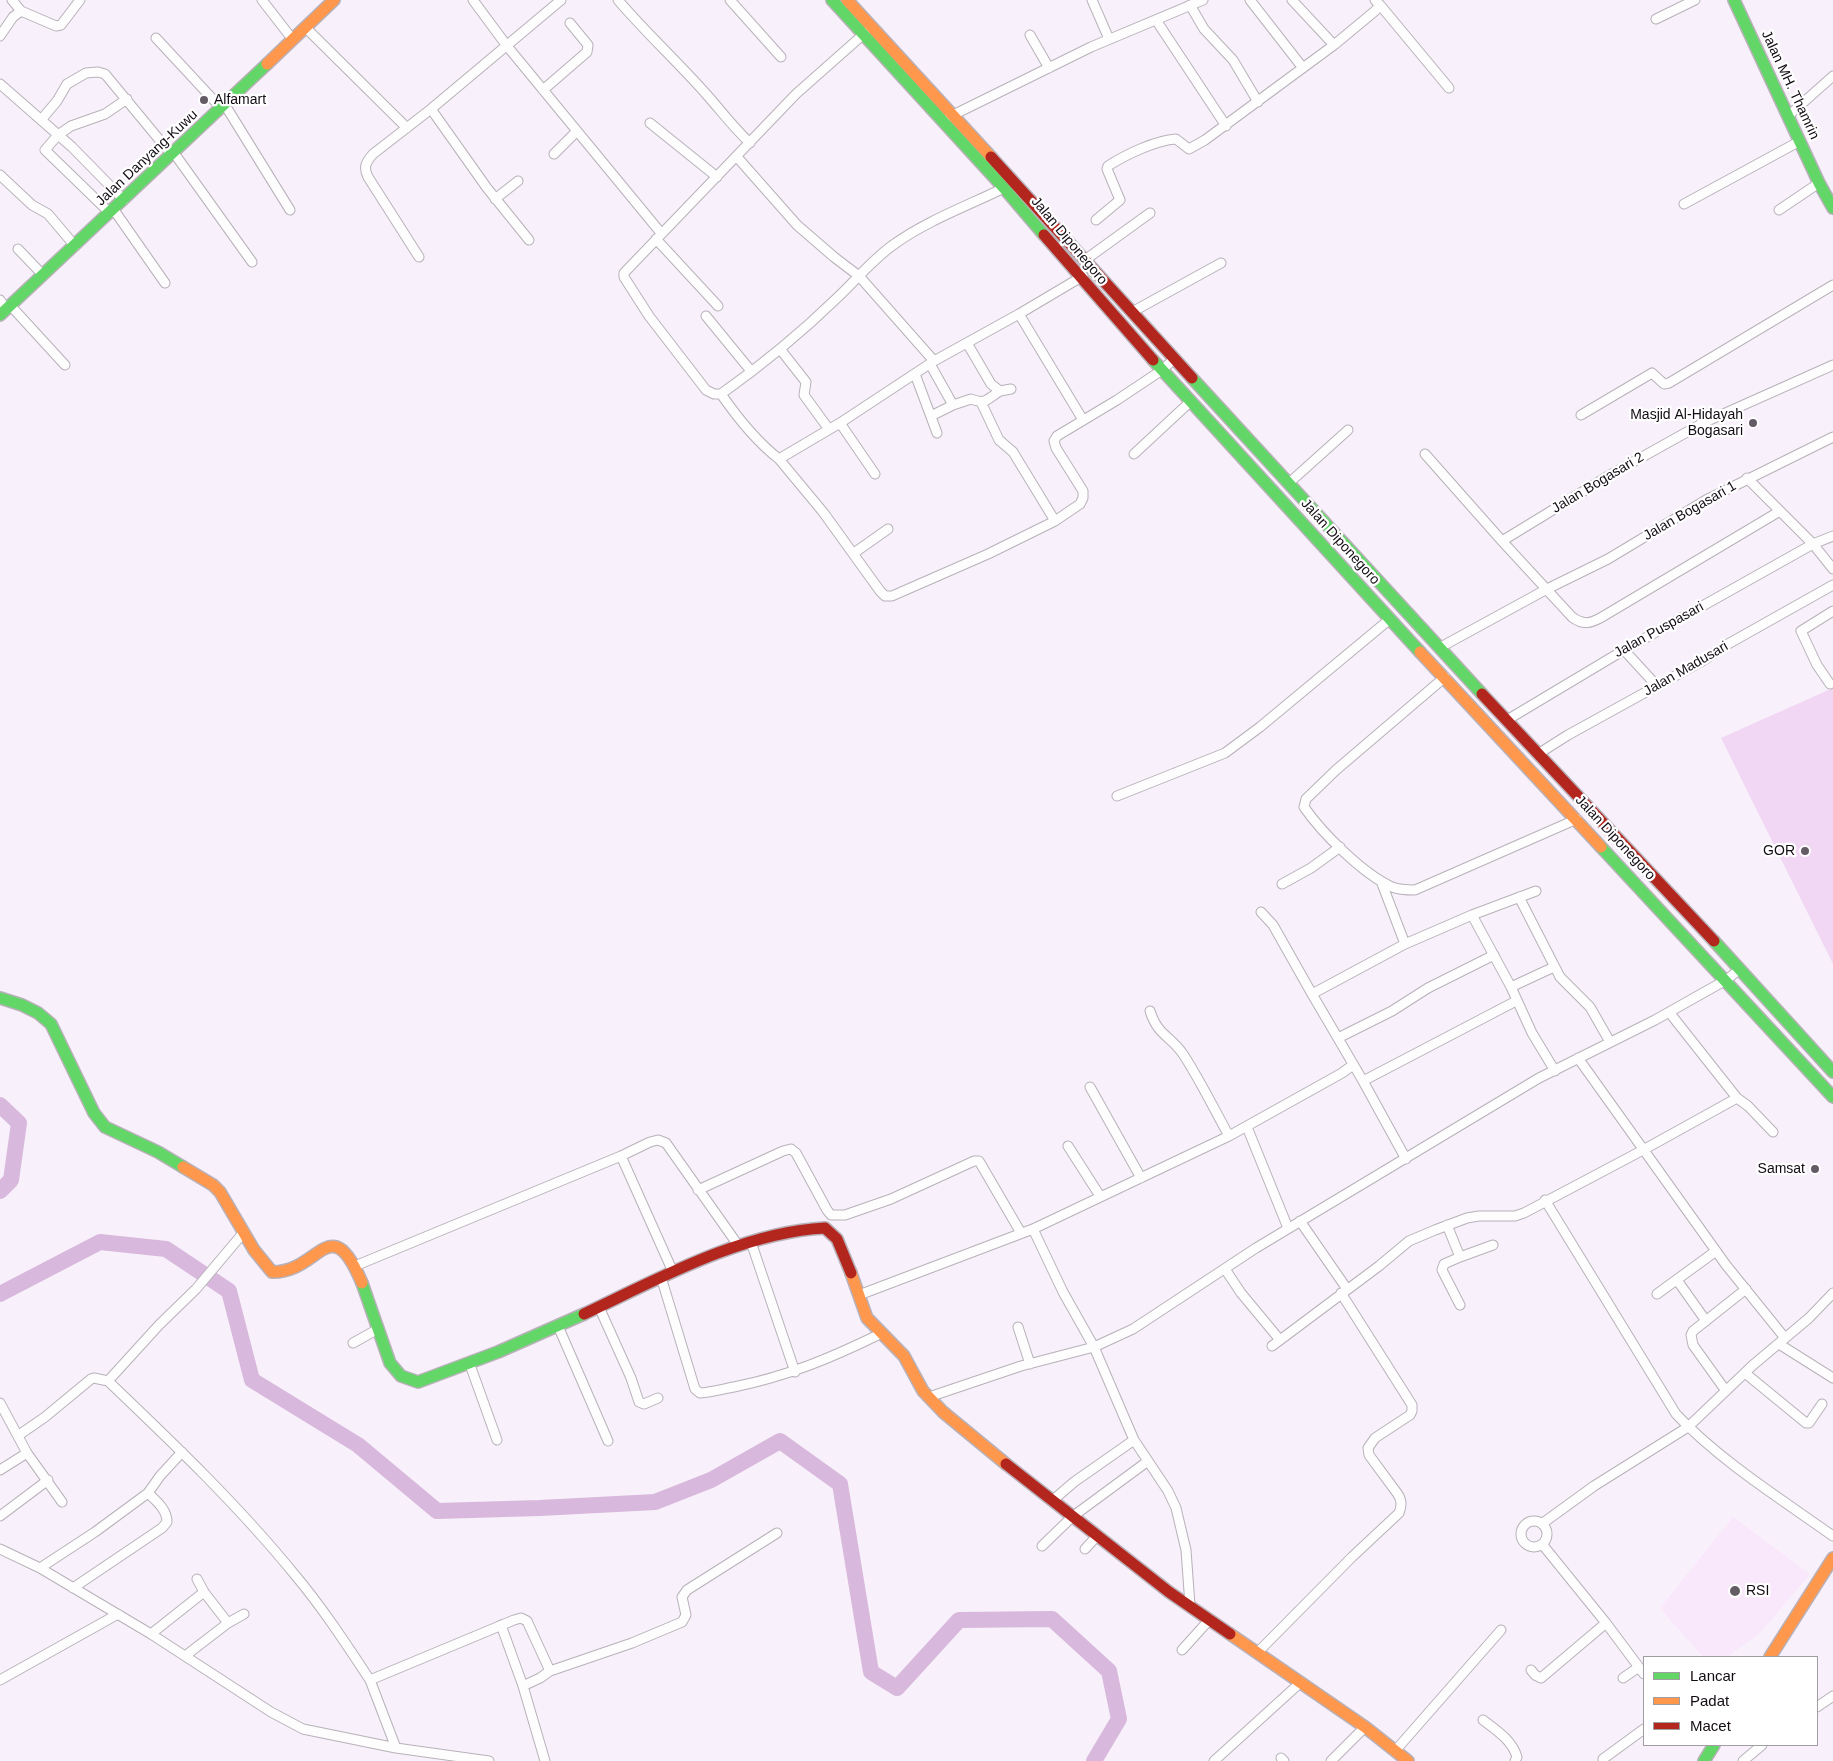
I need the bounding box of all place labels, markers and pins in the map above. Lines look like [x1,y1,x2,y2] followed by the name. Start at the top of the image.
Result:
[214,92,266,108] place label: Alfamart
[198,94,210,106] marker: Alfamart
[1630,407,1743,440] place label: Masjid Al-Hidayah Bogasari
[1747,417,1759,429] marker: Masjid Al-Hidayah Bogasari
[1763,843,1795,859] place label: GOR
[1799,845,1811,857] marker: GOR
[1758,1161,1805,1177] place label: Samsat
[1809,1163,1821,1175] marker: Samsat
[1746,1583,1769,1599] place label: RSI
[1728,1584,1742,1598] marker: RSI

